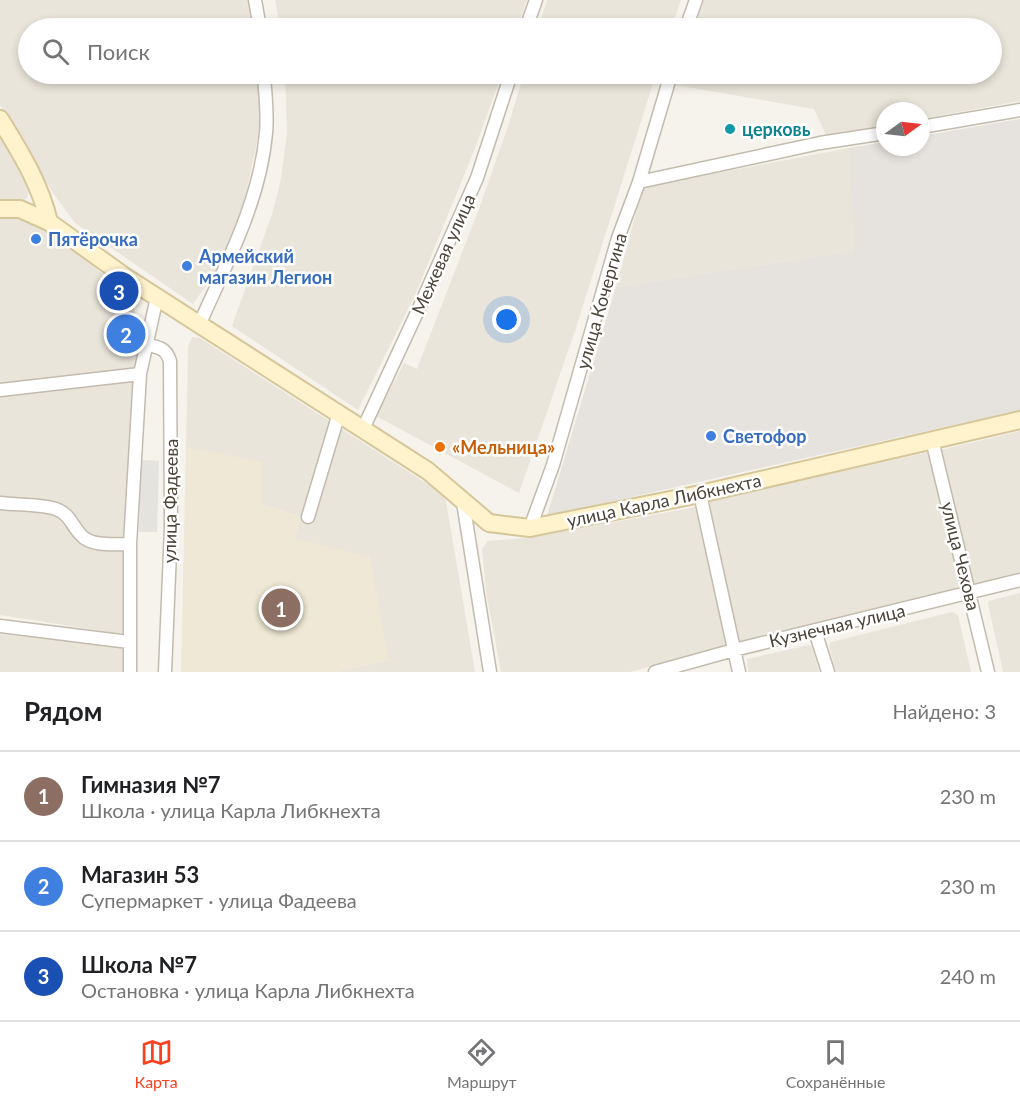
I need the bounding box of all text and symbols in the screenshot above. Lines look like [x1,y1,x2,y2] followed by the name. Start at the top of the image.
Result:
[18,18,1002,84] search box
[39,35,72,68] icon: search
[87,38,150,65] text: Поиск
[876,102,930,156] north arrow
[742,118,811,140] place label: церковь
[723,122,737,136] marker: церковь
[407,190,479,318] street label: Межевая улица
[48,228,138,250] place label: Пятёрочка
[571,230,631,372] street label: улица Кочергина
[29,232,43,246] marker: Пятёрочка
[198,245,332,288] place label: Армейский магазин Легион
[180,259,194,273] marker: Армейский магазин Легион
[100,268,138,314] pin: 3
[492,305,521,334] your location
[106,312,146,356] pin: 2
[723,425,807,447] place label: Светофор
[704,429,718,443] marker: Светофор
[452,436,555,458] place label: «Мельница»
[158,439,182,563] street label: улица Фадеева
[433,440,447,454] marker: «Мельница»
[565,469,763,531] street label: улица Карла Либкнехта
[937,499,985,613] street label: улица Чехова
[262,586,300,630] pin: 1
[767,599,907,651] street label: Кузнечная улица
[24,695,102,727] text: Рядом
[893,699,996,723] text: Найдено: 3
[81,771,221,798] text: Гимназия №7
[38,784,49,808] text: 1
[940,784,996,808] text: 230 m
[81,798,381,822] text: Школа · улица Карла Либкнехта
[81,861,199,888] text: Магазин 53
[38,874,49,898] text: 2
[940,874,996,898] text: 230 m
[81,888,357,912] text: Супермаркет · улица Фадеева
[81,951,197,978] text: Школа №7
[38,964,49,988] text: 3
[940,964,996,988] text: 240 m
[81,978,415,1002] text: Остановка · улица Карла Либкнехта
[135,1036,178,1091] tab: Карта
[447,1036,517,1091] tab: Маршрут
[786,1036,885,1091] tab: Сохранённые

